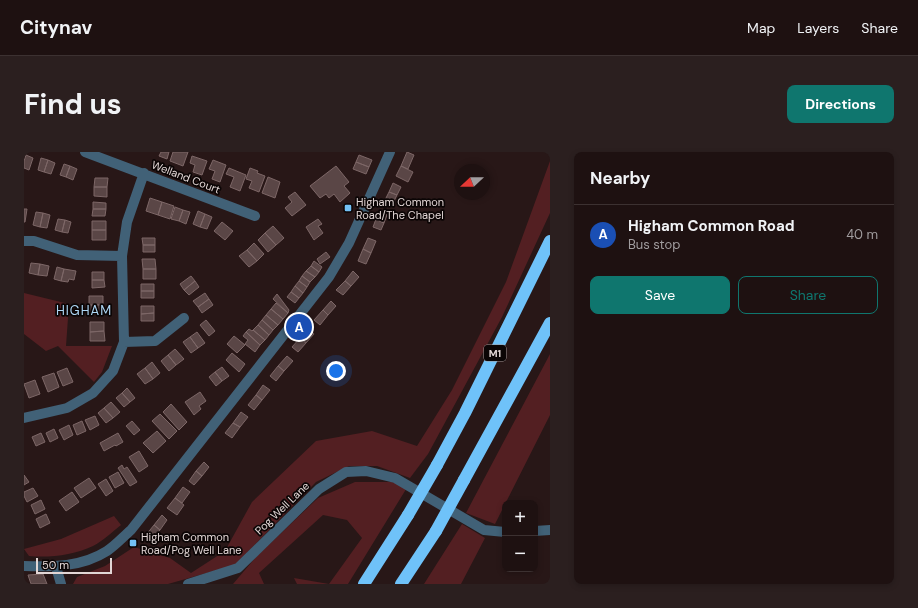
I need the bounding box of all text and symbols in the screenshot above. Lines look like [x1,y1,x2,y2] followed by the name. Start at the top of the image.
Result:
[20,15,92,40] text: Citynav
[747,19,775,37] text: Map
[797,19,839,37] text: Layers
[861,19,898,37] text: Share
[787,85,894,123] button: Directions
[24,86,122,123] text: Find us
[150,157,222,197] street label: Welland Court
[454,164,490,200] north arrow
[590,167,650,189] text: Nearby
[356,195,444,222] place label: Higham Common Road/The Chapel
[343,203,353,213] marker: Higham Common Road/The Chapel
[628,216,795,236] text: Higham Common Road
[598,226,608,243] text: A
[846,226,878,243] text: 40 m
[628,236,680,253] text: Bus stop
[590,276,730,314] button: Save
[738,276,878,314] button: Share
[56,302,112,319] district label: HIGHAM
[286,312,312,342] pin: A
[484,345,506,361] road number: M1
[326,361,346,381] your location
[252,479,312,537] street label: Pog Well Lane
[502,500,538,572] map controls
[502,500,538,536] button: +
[141,530,241,557] place label: Higham Common Road/Pog Well Lane
[502,536,538,572] button: −
[128,538,138,548] marker: Higham Common Road/Pog Well Lane
[36,556,112,575] scale bar
[42,558,69,572] text: 50 m

